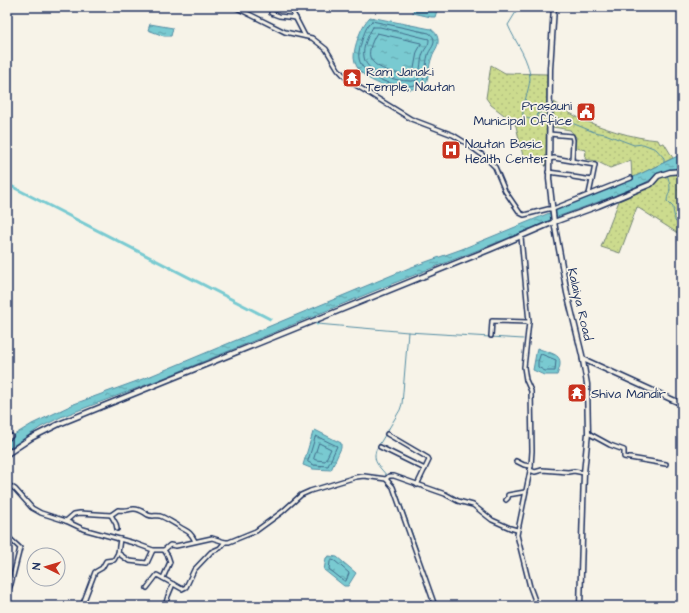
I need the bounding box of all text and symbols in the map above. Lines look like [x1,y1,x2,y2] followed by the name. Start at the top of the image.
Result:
[366,63,455,96] place label: Ram Janaki Temple, Nautan
[341,67,363,89] temple icon: Ram Janaki Temple, Nautan
[474,97,572,130] place label: Prasauni Municipal Office
[575,101,597,123] public building icon: Prasauni Municipal Office
[465,135,548,168] place label: Nautan Basic Health Center
[440,139,462,161] hospital icon: Nautan Basic Health Center
[562,266,597,343] street label: Kalaiya Road
[566,382,588,404] temple icon: Shiva Mandir
[591,385,666,403] place label: Shiva Mandir
[26,547,66,587] north arrow
[29,562,44,570] text: N

